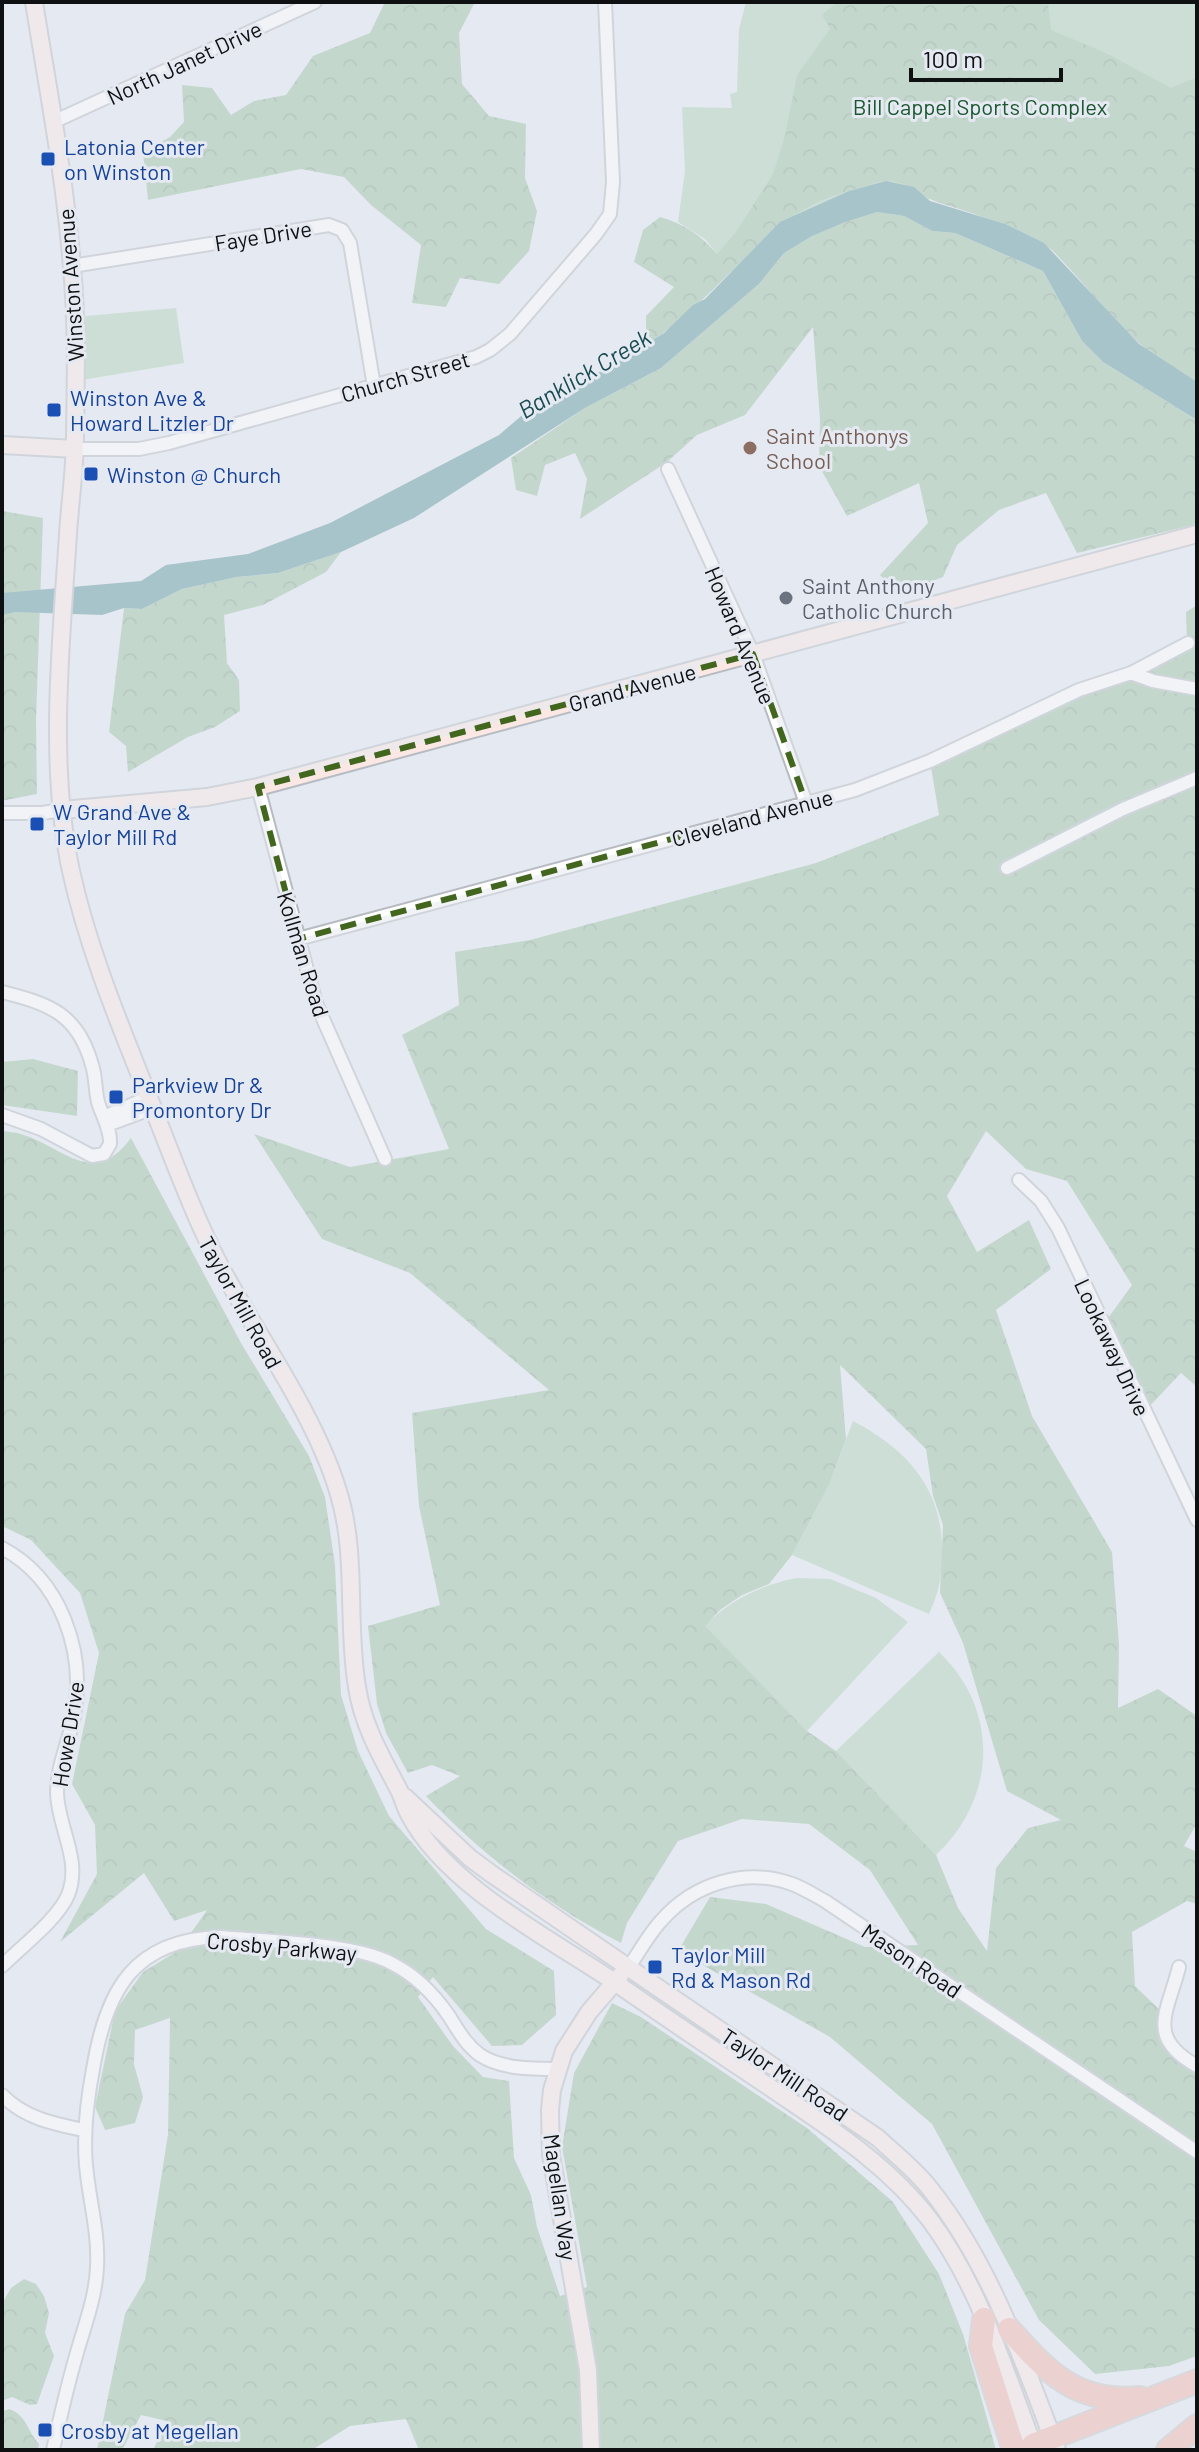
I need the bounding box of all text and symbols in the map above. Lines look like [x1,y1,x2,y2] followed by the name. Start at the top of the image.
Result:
[102,15,266,109] street label: North Janet Drive
[911,32,1061,82] scale bar
[923,44,983,73] text: 100 m
[853,93,1107,119] park label: Bill Cappel Sports Complex
[64,133,205,184] place label: Latonia Center on Winston
[39,150,57,168] marker: Latonia Center on Winston
[52,208,88,362] street label: Winston Avenue
[213,215,313,255] street label: Faye Drive
[512,322,656,424] water label: Banklick Creek
[338,345,472,407] street label: Church Street
[70,384,234,435] place label: Winston Ave & Howard Litzler Dr
[45,401,63,419] marker: Winston Ave & Howard Litzler Dr
[766,422,909,473] place label: Saint Anthonys School
[741,439,759,457] marker: Saint Anthonys School
[107,461,281,487] place label: Winston @ Church
[82,465,100,483] marker: Winston @ Church
[700,562,782,708] street label: Howard Avenue
[802,572,953,623] place label: Saint Anthony Catholic Church
[777,589,795,607] marker: Saint Anthony Catholic Church
[565,658,699,716] street label: Grand Avenue
[668,783,836,851] street label: Cleveland Avenue
[53,798,191,849] place label: W Grand Ave & Taylor Mill Rd
[28,815,46,833] marker: W Grand Ave & Taylor Mill Rd
[273,888,335,1020] street label: Kollman Road
[132,1071,271,1122] place label: Parkview Dr & Promontory Dr
[107,1088,125,1106] marker: Parkview Dr & Promontory Dr
[194,1231,288,1373] street label: Taylor Mill Road
[1070,1274,1156,1420] street label: Lookaway Drive
[46,1679,88,1789] street label: Howe Drive
[857,1917,967,2003] street label: Mason Road
[206,1926,358,1966] street label: Crosby Parkway
[671,1941,811,1992] place label: Taylor Mill Rd & Mason Rd
[646,1958,664,1976] marker: Taylor Mill Rd & Mason Rd
[717,2022,853,2126] street label: Taylor Mill Road
[539,2132,583,2262] street label: Magellan Way
[61,2417,239,2443] place label: Crosby at Megellan
[36,2421,54,2439] marker: Crosby at Megellan

